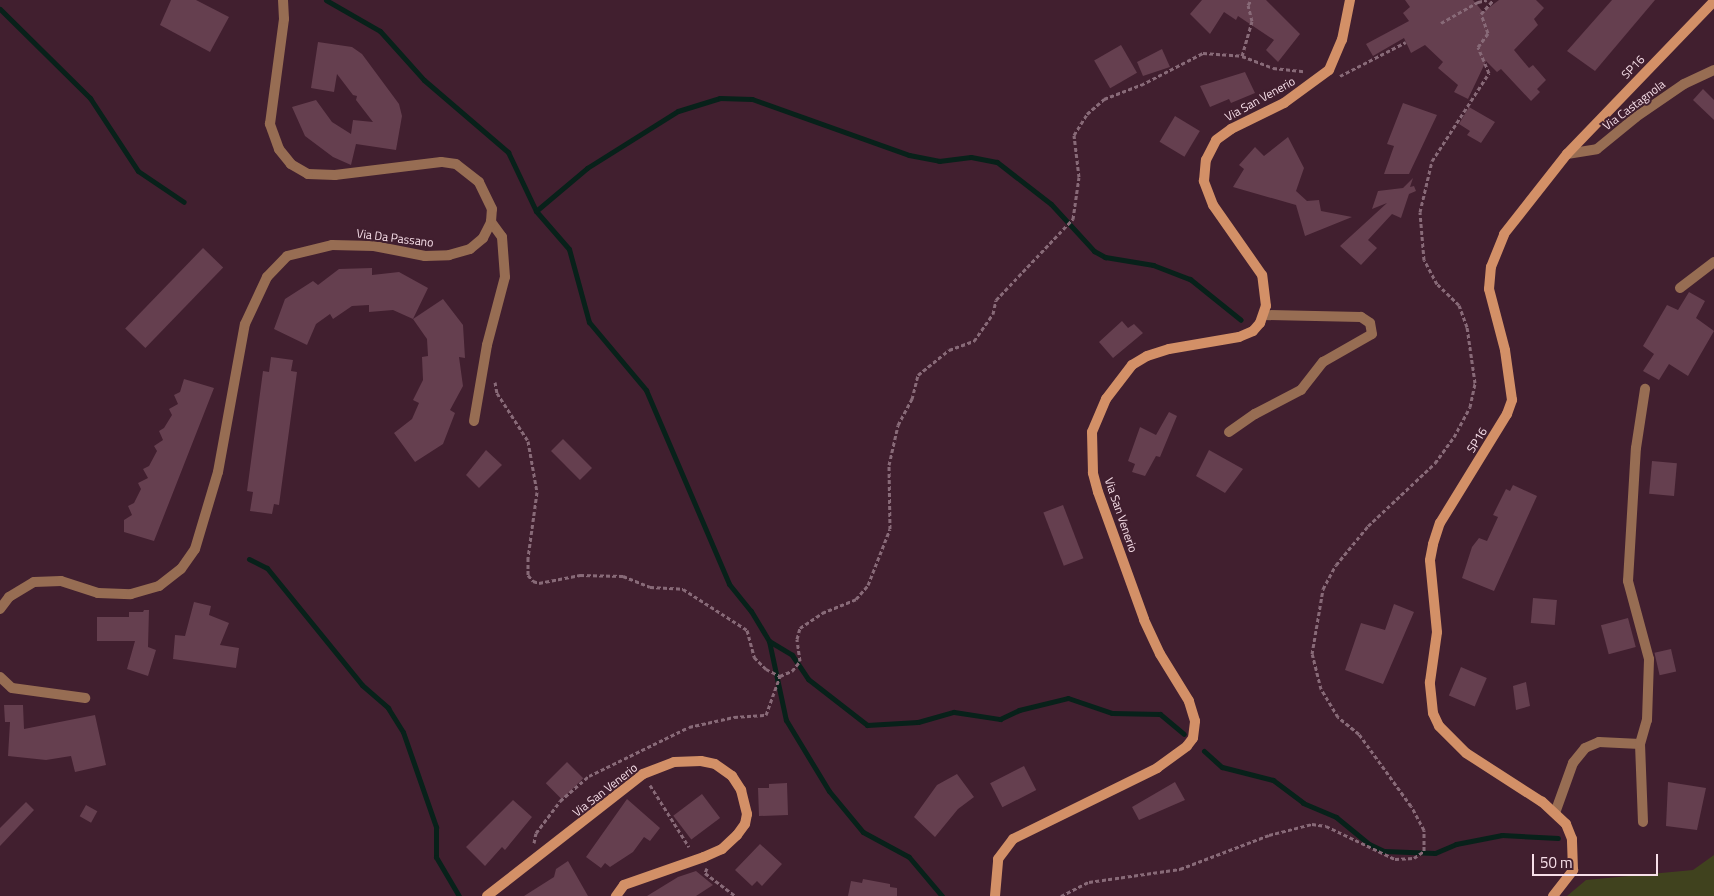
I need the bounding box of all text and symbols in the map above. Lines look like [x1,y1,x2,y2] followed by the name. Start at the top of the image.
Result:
[1618,52,1648,82] street label: SP16
[1222,74,1298,124] street label: Via San Venerio
[1600,77,1668,133] street label: Via Castagnola
[356,226,434,250] street label: Via Da Passano
[1464,425,1490,455] street label: SP16
[1101,476,1141,554] street label: Via San Venerio
[570,760,640,820] street label: Via San Venerio
[1534,844,1660,876] scale bar
[1540,851,1573,874] text: 50 m

